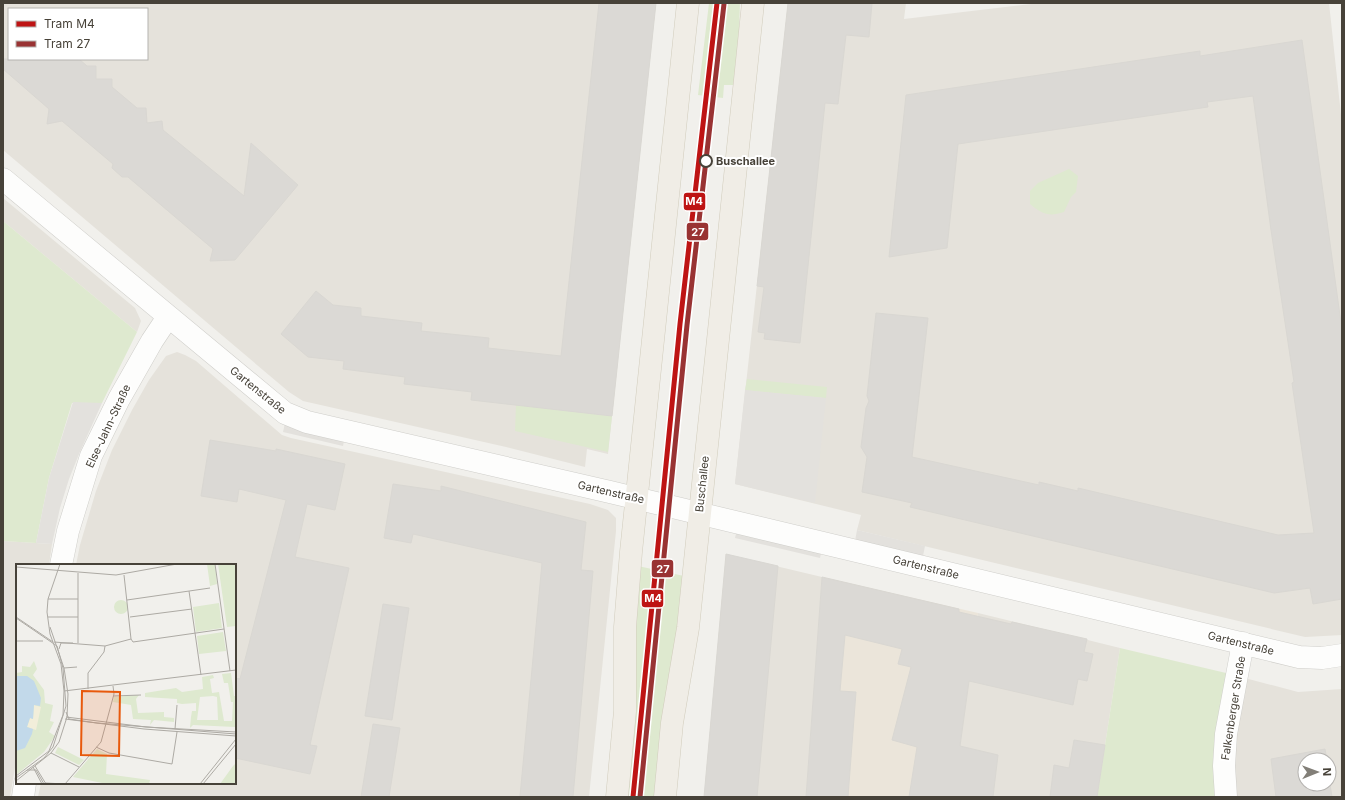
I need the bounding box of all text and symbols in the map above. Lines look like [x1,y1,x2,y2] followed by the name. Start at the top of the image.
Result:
[8,8,148,60] legend
[44,16,95,31] text: Tram M4
[44,36,91,51] text: Tram 27
[699,154,713,168] marker: Buschallee
[716,154,776,168] place label: Buschallee
[683,192,706,211] line badge: M4
[685,194,703,208] text: M4
[686,222,709,241] line badge: 27
[691,225,705,239] text: 27
[227,363,289,417] street label: Gartenstraße
[82,382,134,470] street label: Else-Jahn-Straße
[692,455,712,513] street label: Buschallee
[576,478,646,506] street label: Gartenstraße
[891,552,961,582] street label: Gartenstraße
[651,559,674,578] line badge: 27
[656,562,670,576] text: 27
[16,564,236,784] inset map
[641,589,664,608] line badge: M4
[644,591,662,605] text: M4
[1206,628,1276,658] street label: Gartenstraße
[1218,655,1248,761] street label: Falkenberger Straße
[1297,752,1337,792] north arrow
[1320,768,1334,776] text: N

